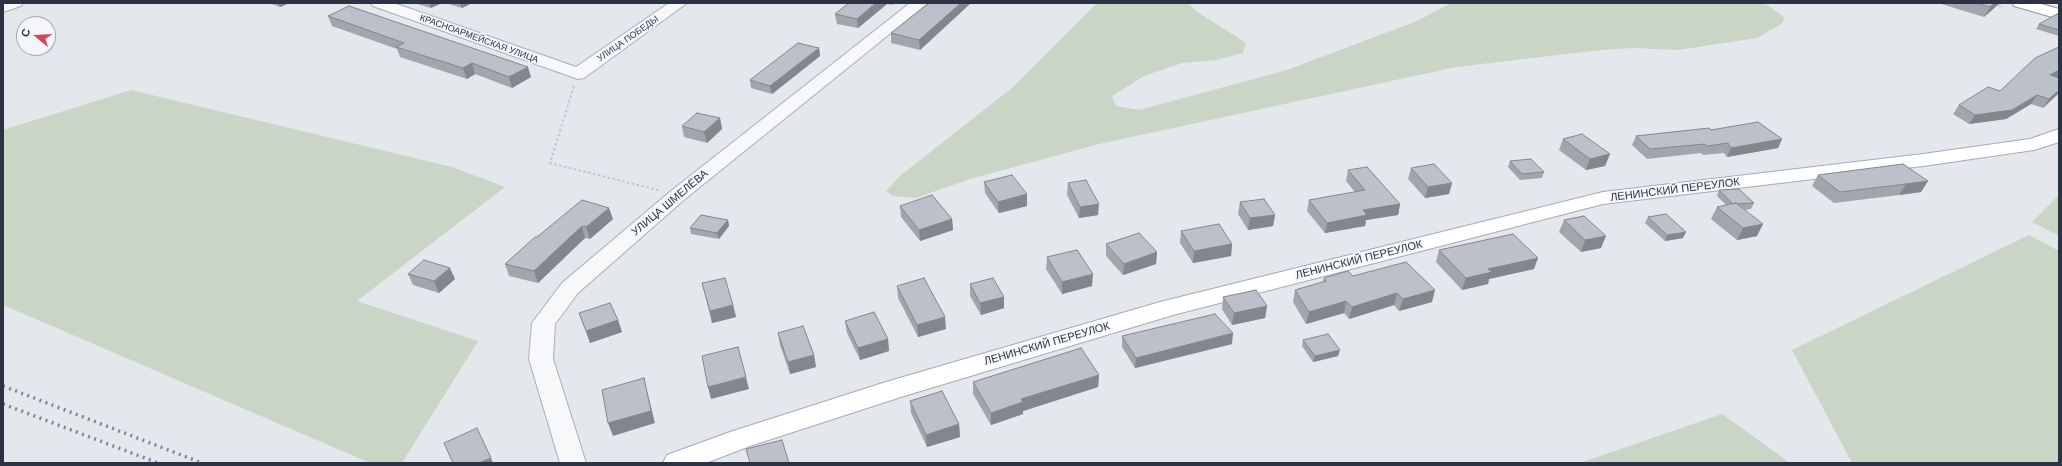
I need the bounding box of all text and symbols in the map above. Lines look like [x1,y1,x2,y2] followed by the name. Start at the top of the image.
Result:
[418,12,540,66] street label: КРАСНОАРМЕЙСКАЯ УЛИЦА
[595,14,661,64] street label: УЛИЦА ПОБЕДЫ
[16,16,56,56] north arrow
[19,27,32,38] text: С
[629,167,711,239] street label: УЛИЦА ШМЕЛЁВА
[1610,176,1740,204] street label: ЛЕНИНСКИЙ ПЕРЕУЛОК
[1294,238,1424,282] street label: ЛЕНИНСКИЙ ПЕРЕУЛОК
[983,320,1111,368] street label: ЛЕНИНСКИЙ ПЕРЕУЛОК

